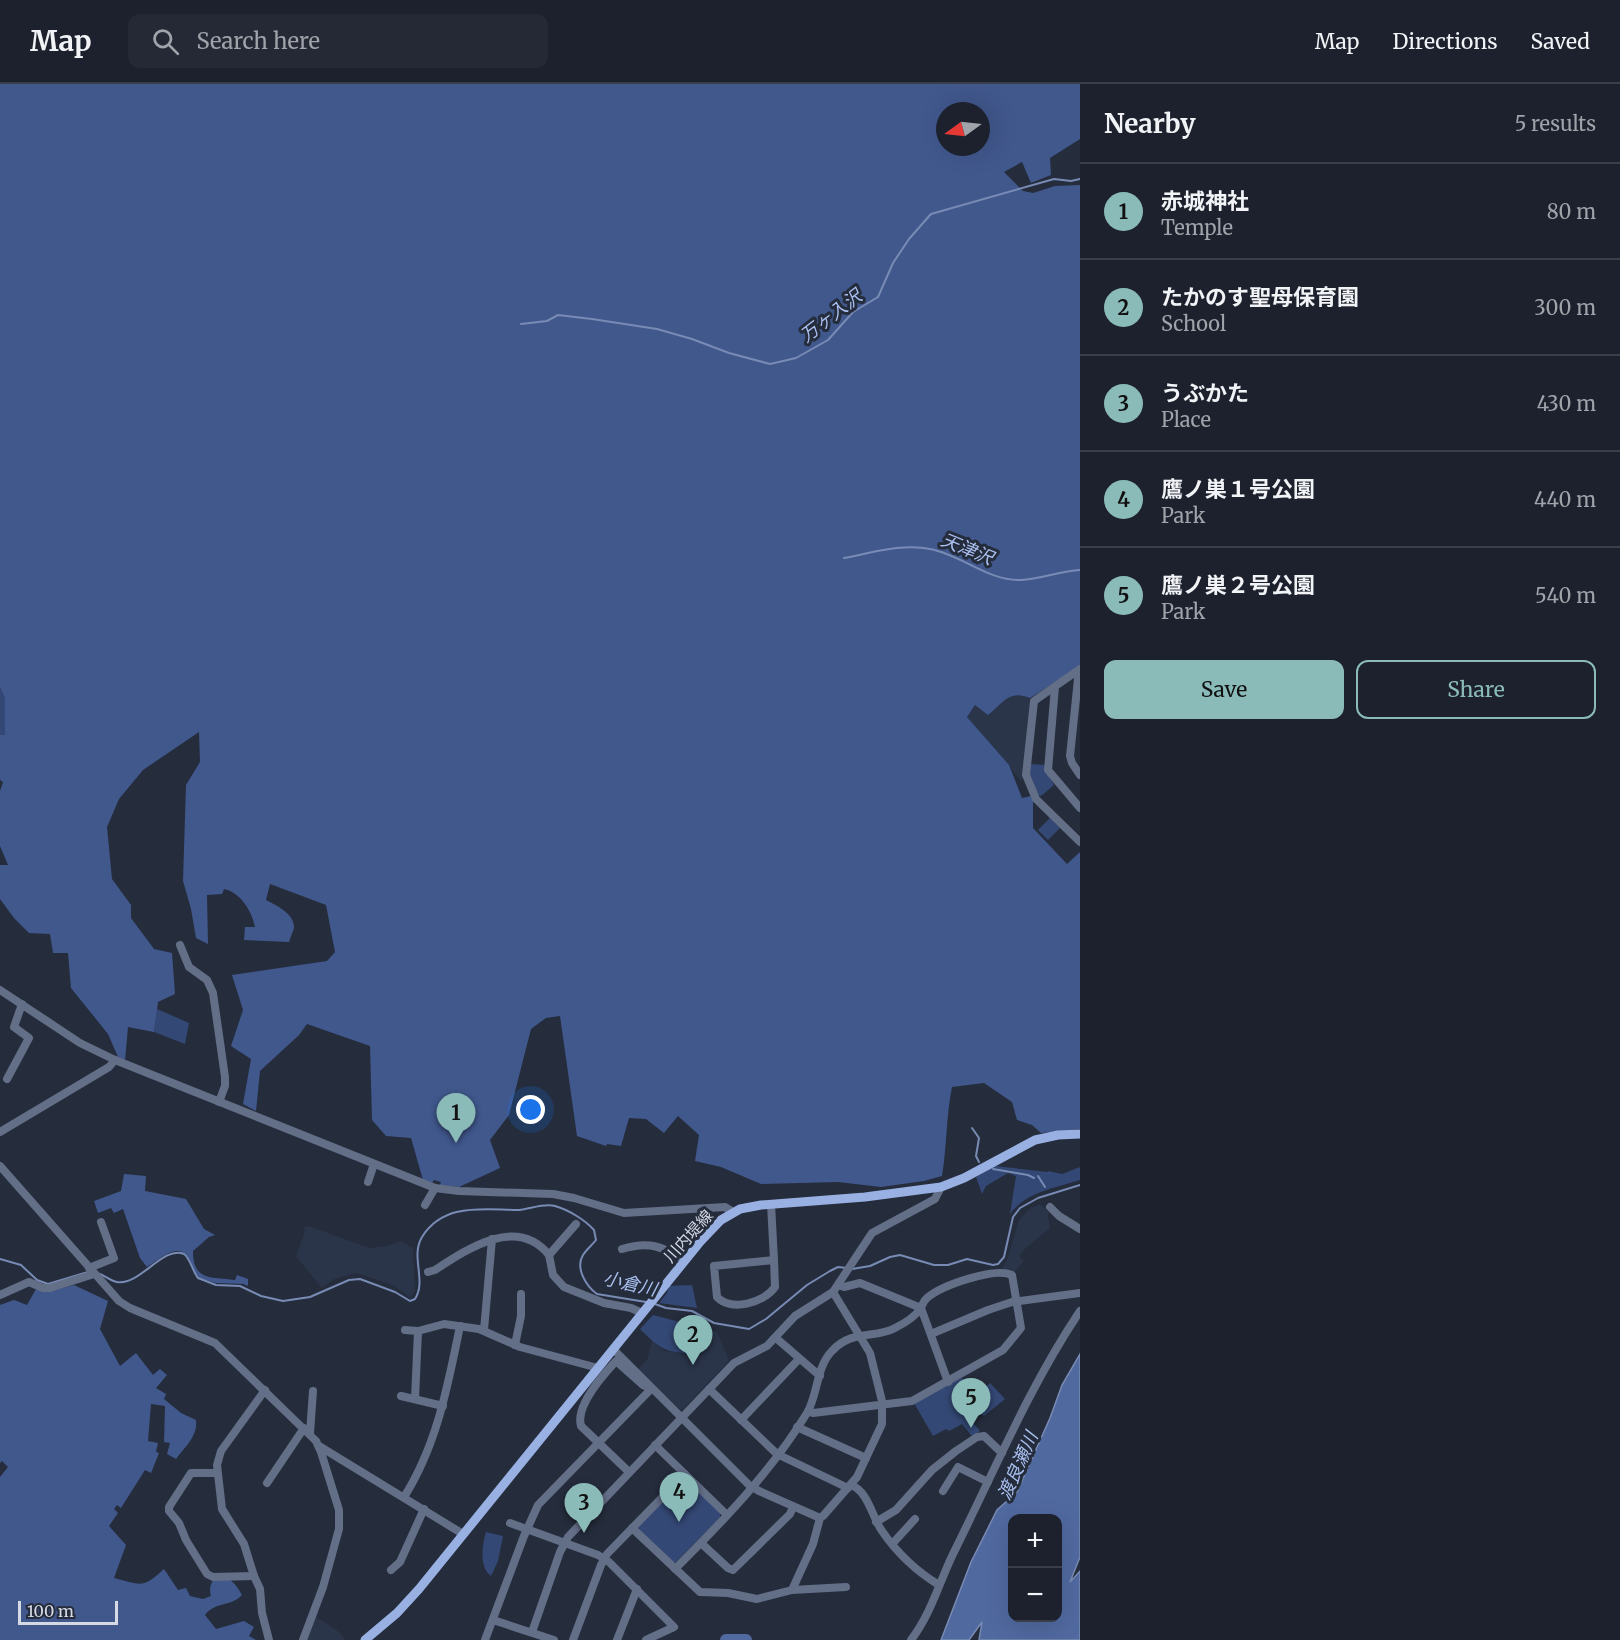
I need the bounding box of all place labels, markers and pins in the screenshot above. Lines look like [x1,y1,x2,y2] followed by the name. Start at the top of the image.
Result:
[436,1094,476,1143] pin: 1
[674,1316,712,1365] pin: 2
[952,1378,990,1428] pin: 5
[660,1472,698,1522] pin: 4
[564,1484,604,1533] pin: 3

